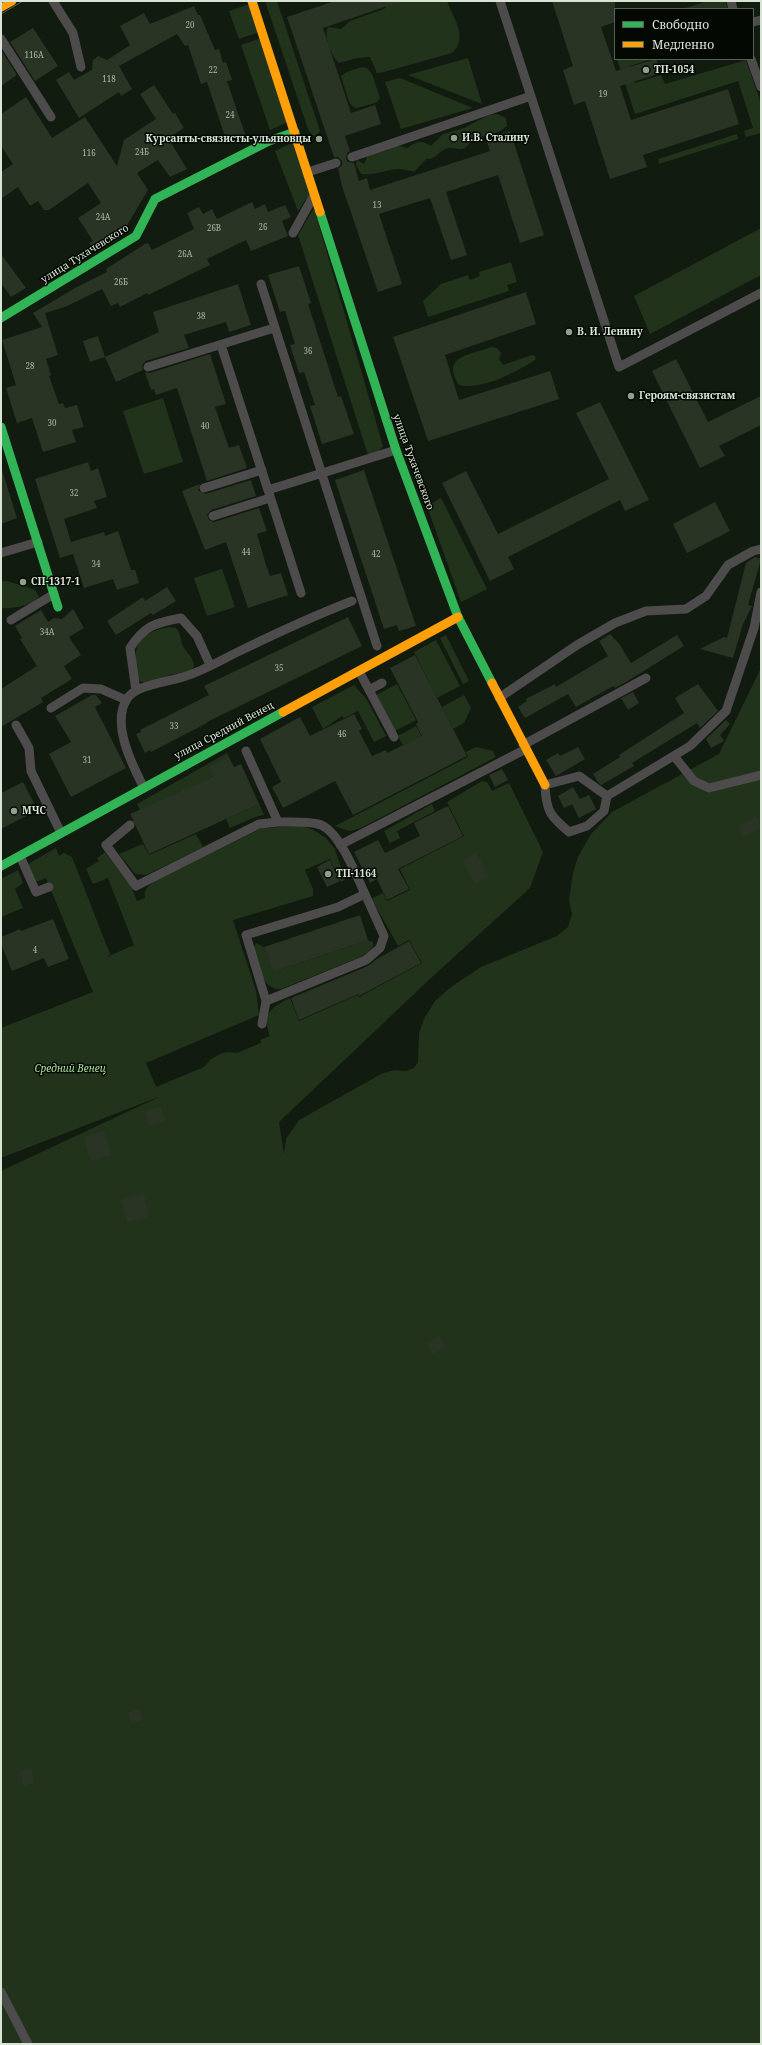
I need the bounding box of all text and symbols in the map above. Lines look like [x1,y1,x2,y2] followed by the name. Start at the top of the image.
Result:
[614,8,754,60] legend
[652,16,709,33] text: Свободно
[186,21,194,31] house number: 20
[652,36,714,53] text: Медленно
[24,51,44,61] house number: 116А
[654,64,694,76] place label: ТП-1054
[641,65,651,75] marker: ТП-1054
[209,66,217,76] house number: 22
[102,75,116,85] house number: 118
[599,90,607,100] house number: 19
[226,111,234,121] house number: 24
[462,132,530,144] place label: И.В. Сталину
[146,133,311,145] place label: Курсанты-связисты-ульяновцы
[449,133,459,143] marker: И.В. Сталину
[314,134,324,144] marker: Курсанты-связисты-ульяновцы
[135,148,149,158] house number: 24Б
[82,149,96,159] house number: 116
[373,201,381,211] house number: 13
[96,213,110,223] house number: 24А
[39,222,131,286] street label: улица Тухачевского
[259,223,267,233] house number: 26
[207,224,221,234] house number: 26В
[178,250,192,260] house number: 26А
[114,278,128,288] house number: 26Б
[197,312,205,322] house number: 38
[577,326,643,338] place label: В. И. Ленину
[564,327,574,337] marker: В. И. Ленину
[304,347,312,357] house number: 36
[26,362,34,372] house number: 28
[639,390,735,402] place label: Героям-связистам
[626,391,636,401] marker: Героям-связистам
[390,412,436,512] street label: улица Тухачевского
[48,419,56,429] house number: 30
[201,422,209,432] house number: 40
[70,489,78,499] house number: 32
[242,548,250,558] house number: 44
[372,550,380,560] house number: 42
[92,560,100,570] house number: 34
[31,576,80,588] place label: СП-1317-1
[18,577,28,587] marker: СП-1317-1
[40,628,54,638] house number: 34А
[275,664,283,674] house number: 35
[172,700,276,762] street label: улица Средний Венец
[170,722,178,732] house number: 33
[338,730,346,740] house number: 46
[83,756,91,766] house number: 31
[22,805,46,817] place label: МЧС
[9,806,19,816] marker: МЧС
[336,868,376,880] place label: ТП-1164
[323,869,333,879] marker: ТП-1164
[33,946,37,956] house number: 4
[34,1063,106,1075] park label: Средний Венец

